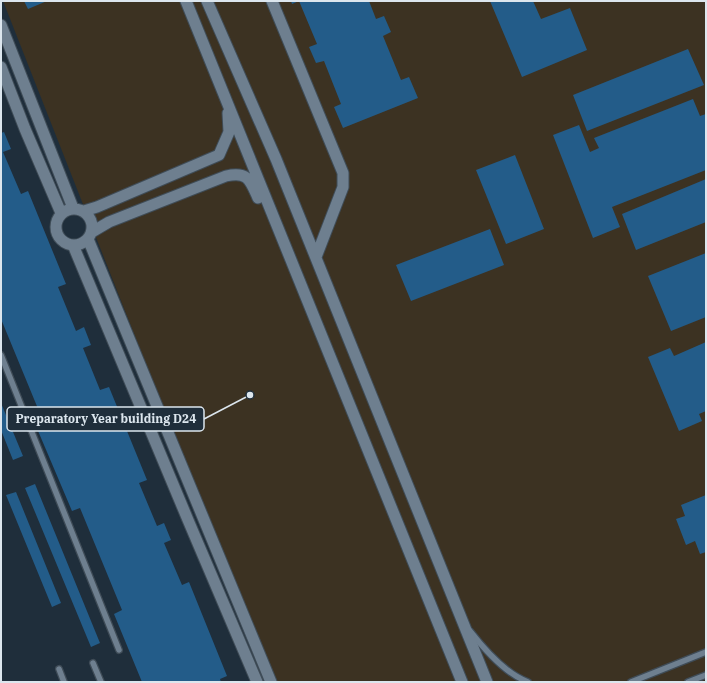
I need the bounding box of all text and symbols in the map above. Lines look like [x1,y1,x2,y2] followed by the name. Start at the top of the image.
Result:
[7,407,204,431] callout: Preparatory Year building D24
[15,411,197,426] text: Preparatory Year building D24

